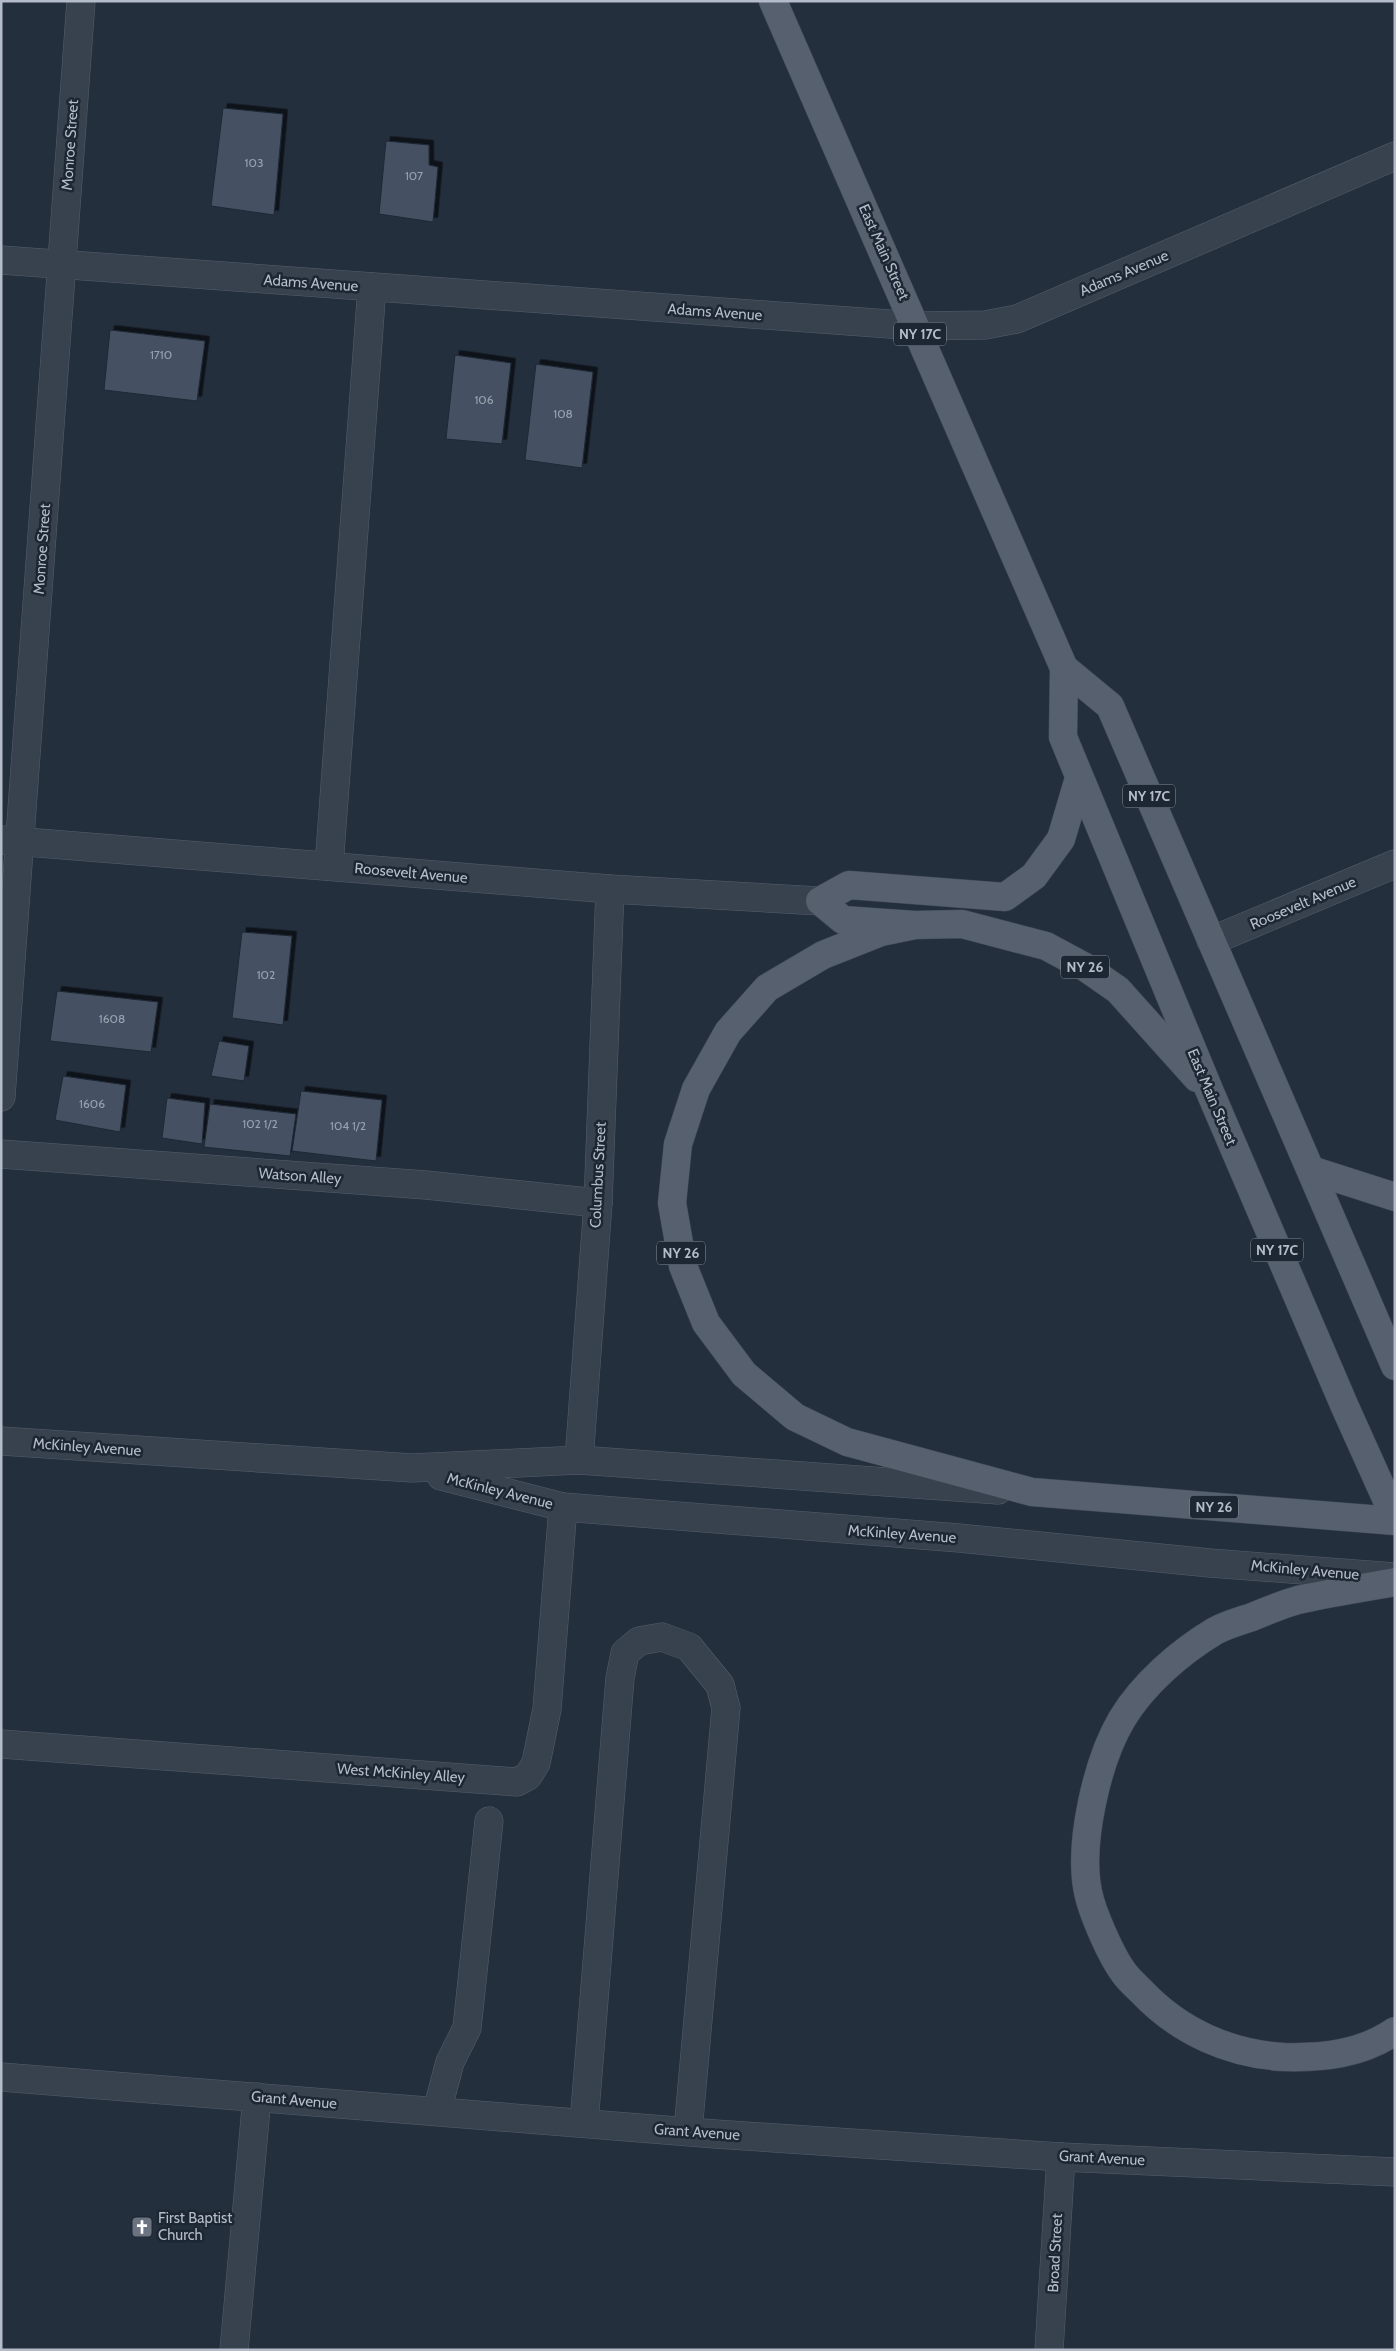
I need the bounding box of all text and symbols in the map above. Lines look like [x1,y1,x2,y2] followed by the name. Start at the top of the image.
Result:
[58,99,82,191] street label: Monroe Street
[245,155,263,170] house number: 103
[405,168,423,183] house number: 107
[855,201,913,303] street label: East Main Street
[1077,246,1171,300] street label: Adams Avenue
[263,271,359,295] street label: Adams Avenue
[667,300,763,324] street label: Adams Avenue
[894,322,946,346] road number: NY 17C
[150,347,172,362] house number: 1710
[474,392,494,407] house number: 106
[553,406,573,421] house number: 108
[30,503,54,595] street label: Monroe Street
[1123,784,1175,808] road number: NY 17C
[354,859,469,887] street label: Roosevelt Avenue
[1247,872,1359,933] street label: Roosevelt Avenue
[1061,956,1109,979] road number: NY 26
[257,967,275,982] house number: 102
[99,1011,125,1026] house number: 1608
[1184,1046,1240,1148] street label: East Main Street
[79,1096,105,1111] house number: 1606
[242,1116,278,1131] house number: 102 1/2
[330,1118,366,1133] house number: 104 1/2
[586,1122,610,1228] street label: Columbus Street
[258,1164,343,1188] street label: Watson Alley
[1251,1238,1303,1262] road number: NY 17C
[657,1242,705,1264] road number: NY 26
[32,1434,142,1460] street label: McKinley Avenue
[445,1469,555,1513] street label: McKinley Avenue
[1190,1495,1238,1518] road number: NY 26
[847,1521,957,1547] street label: McKinley Avenue
[1250,1556,1360,1584] street label: McKinley Avenue
[336,1760,466,1786] street label: West McKinley Alley
[250,2087,338,2113] street label: Grant Avenue
[653,2120,741,2144] street label: Grant Avenue
[1059,2147,1146,2169] street label: Grant Avenue
[158,2209,232,2244] place label: First Baptist Church
[1044,2213,1066,2293] street label: Broad Street
[130,2215,154,2239] church icon: First Baptist Church

